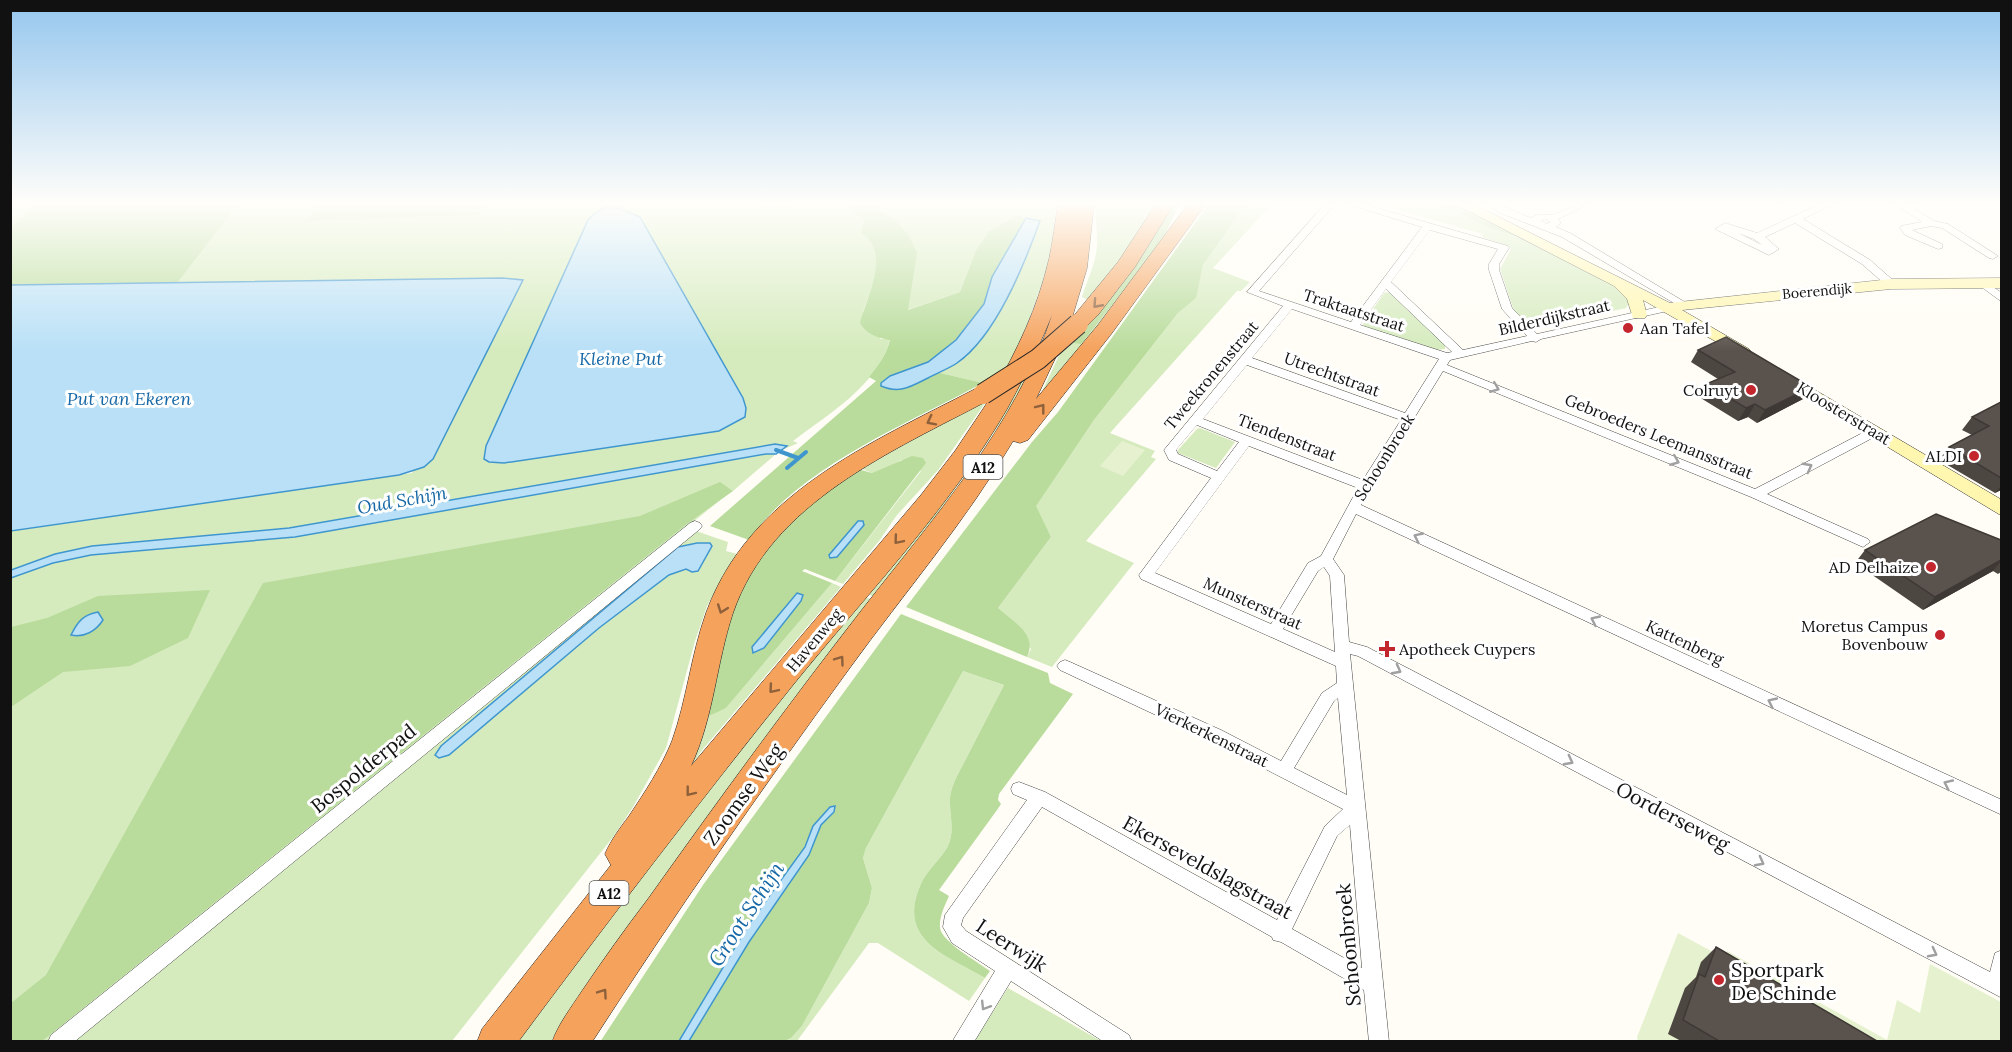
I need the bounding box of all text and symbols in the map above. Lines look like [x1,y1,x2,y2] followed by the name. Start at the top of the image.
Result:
[1781,279,1853,303] street label: Boerendijk
[1301,284,1408,336] street label: Traktaatstraat
[1496,294,1612,340] street label: Bilderdijkstraat
[1093,298,1104,308] one-way arrow
[1160,316,1263,434] street label: Tweekronenstraat
[1639,318,1709,338] place label: Aan Tafel
[1621,321,1635,335] marker: Aan Tafel
[579,347,663,370] water label: Kleine Put
[1281,347,1383,401] street label: Utrechtstraat
[1793,377,1895,449] street label: Kloosterstraat
[1683,380,1740,400] place label: Colruyt
[1488,381,1499,393] one-way arrow
[1744,383,1758,397] marker: Colruyt
[67,387,191,410] water label: Put van Ekeren
[1562,389,1757,483] street label: Gebroeders Leemansstraat
[1033,404,1044,415] one-way arrow
[1235,409,1340,465] street label: Tiendenstraat
[1349,410,1419,504] street label: Schoonbroek
[927,414,938,426] one-way arrow
[1925,446,1962,466] place label: ALDI
[1967,449,1981,463] marker: ALDI
[1669,454,1680,466] one-way arrow
[964,455,1002,479] road number: A12
[1802,462,1813,474] one-way arrow
[355,481,449,519] water label: Oud Schijn
[894,533,905,544] one-way arrow
[1413,533,1424,545] one-way arrow
[1828,557,1919,577] place label: AD Delhaize
[1924,560,1938,574] marker: AD Delhaize
[1200,572,1306,634] street label: Munsterstraat
[716,603,729,614] one-way arrow
[782,603,847,676] street label: Havenweg
[1590,615,1601,627] one-way arrow
[1643,615,1728,669] street label: Kattenberg
[1801,616,1928,654] place label: Moretus Campus Bovenbouw
[1933,628,1947,642] marker: Moretus Campus Bovenbouw
[1398,639,1535,659] place label: Apotheek Cuypers
[1380,642,1394,656] marker: Apotheek Cuypers
[833,655,844,666] one-way arrow
[1391,663,1401,674] one-way arrow
[769,682,780,693] one-way arrow
[1767,697,1778,709] one-way arrow
[1151,698,1273,772] street label: Vierkerkenstraat
[305,718,421,818] street label: Bospolderpad
[698,737,789,850] street label: Zoomse Weg
[1563,754,1574,765] one-way arrow
[1612,776,1735,857] street label: Oorderseweg
[1944,779,1955,791] one-way arrow
[686,785,697,796] one-way arrow
[1119,810,1298,924] street label: Ekerseveldslagstraat
[1754,855,1765,866] one-way arrow
[702,856,790,972] water label: Groot Schijn
[590,881,628,905] road number: A12
[1330,882,1366,1007] street label: Schoonbroek
[972,913,1052,977] street label: Leerwijk
[1927,946,1937,957] one-way arrow
[1731,957,1837,1005] place label: Sportpark De Schinde
[1712,973,1726,987] marker: Sportpark De Schinde
[596,989,607,1000] one-way arrow
[980,1000,992,1010] one-way arrow

